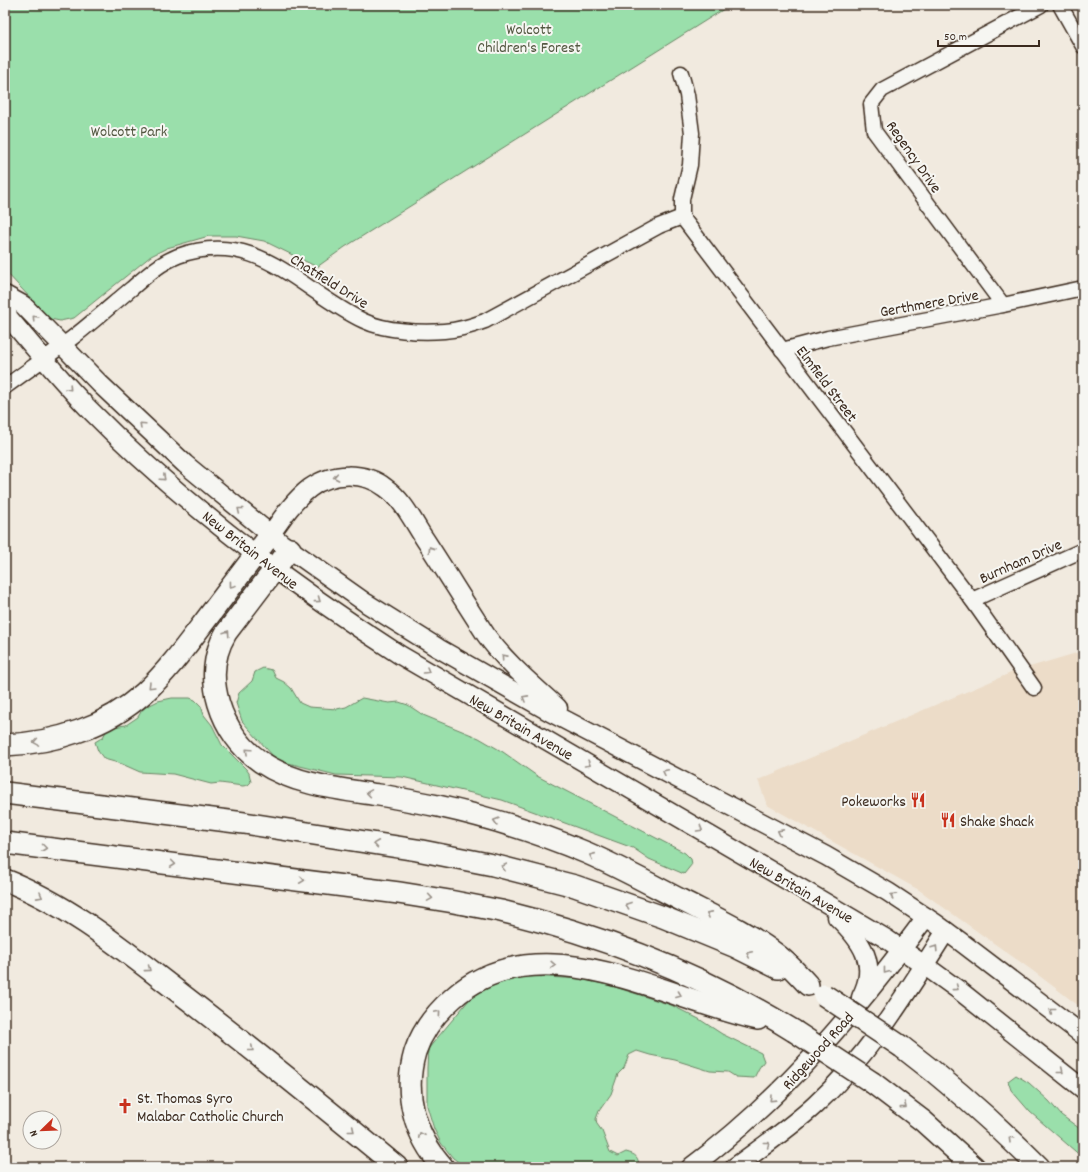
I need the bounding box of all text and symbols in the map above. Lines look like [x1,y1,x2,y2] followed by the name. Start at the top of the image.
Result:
[477,19,581,60] park label: Wolcott Children's Forest
[938,22,1039,48] scale bar
[944,29,967,46] text: 50 m
[880,117,946,198] street label: Regency Drive
[91,121,167,144] park label: Wolcott Park
[285,249,372,315] street label: Chatfield Drive
[878,284,981,324] street label: Gerthmere Drive
[32,315,40,323] one-way arrow
[790,342,862,428] street label: Elmfield Street
[65,383,72,391] one-way arrow
[139,422,147,430] one-way arrow
[158,473,166,481] one-way arrow
[333,473,339,481] one-way arrow
[196,506,302,596] street label: New Britain Avenue
[237,508,244,515] one-way arrow
[976,534,1066,591] street label: Burnham Drive
[429,547,436,554] one-way arrow
[230,580,237,587] one-way arrow
[314,595,321,603] one-way arrow
[222,630,230,637] one-way arrow
[502,654,509,662] one-way arrow
[423,666,430,673] one-way arrow
[148,681,156,689] one-way arrow
[465,689,577,767] street label: New Britain Avenue
[522,695,529,703] one-way arrow
[33,737,39,746] one-way arrow
[245,749,252,756] one-way arrow
[584,759,591,766] one-way arrow
[662,769,669,777] one-way arrow
[365,789,372,798] one-way arrow
[841,791,906,814] place label: Pokeworks
[909,791,927,809] restaurant icon: Pokeworks
[939,811,957,829] restaurant icon: Shake Shack
[960,811,1034,834] place label: Shake Shack
[492,817,499,826] one-way arrow
[696,825,703,832] one-way arrow
[777,829,784,837] one-way arrow
[373,840,379,849] one-way arrow
[41,843,47,852] one-way arrow
[745,852,857,930] street label: New Britain Avenue
[589,853,597,861] one-way arrow
[170,859,176,868] one-way arrow
[501,864,507,872] one-way arrow
[299,876,305,885] one-way arrow
[36,891,44,899] one-way arrow
[427,893,433,902] one-way arrow
[890,893,897,900] one-way arrow
[625,901,632,910] one-way arrow
[705,912,713,919] one-way arrow
[930,945,938,952] one-way arrow
[746,951,753,958] one-way arrow
[550,961,556,969] one-way arrow
[143,964,150,971] one-way arrow
[884,966,891,973] one-way arrow
[951,983,958,990] one-way arrow
[676,990,683,998] one-way arrow
[778,1008,860,1096] street label: Ridgewood Road
[1050,1009,1057,1016] one-way arrow
[433,1011,440,1018] one-way arrow
[246,1044,253,1051] one-way arrow
[1056,1066,1064,1073] one-way arrow
[137,1088,284,1129] place label: St. Thomas Syro Malabar Catholic Church
[769,1094,777,1102] one-way arrow
[116,1097,134,1115] church icon: St. Thomas Syro Malabar Catholic Church
[899,1101,906,1108] one-way arrow
[22,1110,62,1150] north arrow
[347,1125,354,1132] one-way arrow
[26,1127,43,1139] text: N
[418,1132,426,1139] one-way arrow
[1008,1137,1016,1144] one-way arrow
[762,1142,769,1149] one-way arrow

